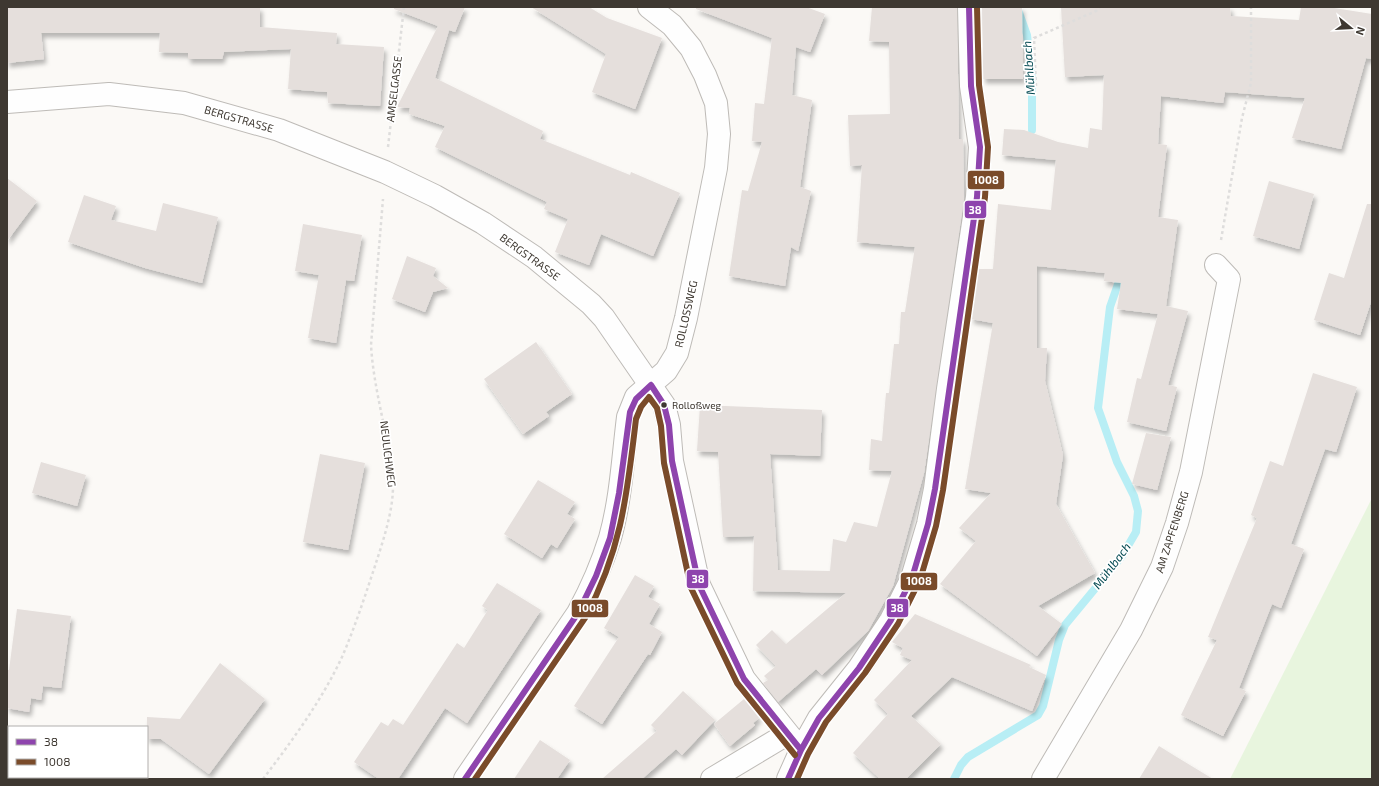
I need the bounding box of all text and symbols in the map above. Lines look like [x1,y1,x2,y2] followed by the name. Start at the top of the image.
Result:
[1331,8,1371,48] north arrow
[1354,25,1368,37] text: N
[1019,40,1037,96] water label: Mühlbach
[383,55,404,123] street label: AMSELGASSE
[203,102,275,135] street label: BERGSTRASSE
[967,170,1005,190] line badge: 1008
[973,173,999,186] text: 1008
[964,200,987,219] line badge: 38
[968,203,982,216] text: 38
[498,230,563,283] street label: BERGSTRASSE
[671,279,700,349] street label: ROLLOSSWEG
[672,399,722,411] place label: Rolloßweg
[659,400,669,410] marker: Rolloßweg
[378,420,399,488] street label: NEULICHWEG
[1152,489,1191,574] street label: AM ZAPFENBERG
[1089,539,1133,591] water label: Mühlbach
[686,569,709,589] line badge: 38
[691,572,705,585] text: 38
[900,572,938,591] line badge: 1008
[906,574,932,587] text: 1008
[886,598,909,618] line badge: 38
[571,599,609,618] line badge: 1008
[577,601,603,614] text: 1008
[890,601,904,614] text: 38
[8,726,148,778] legend
[44,734,58,748] text: 38
[44,754,71,768] text: 1008

